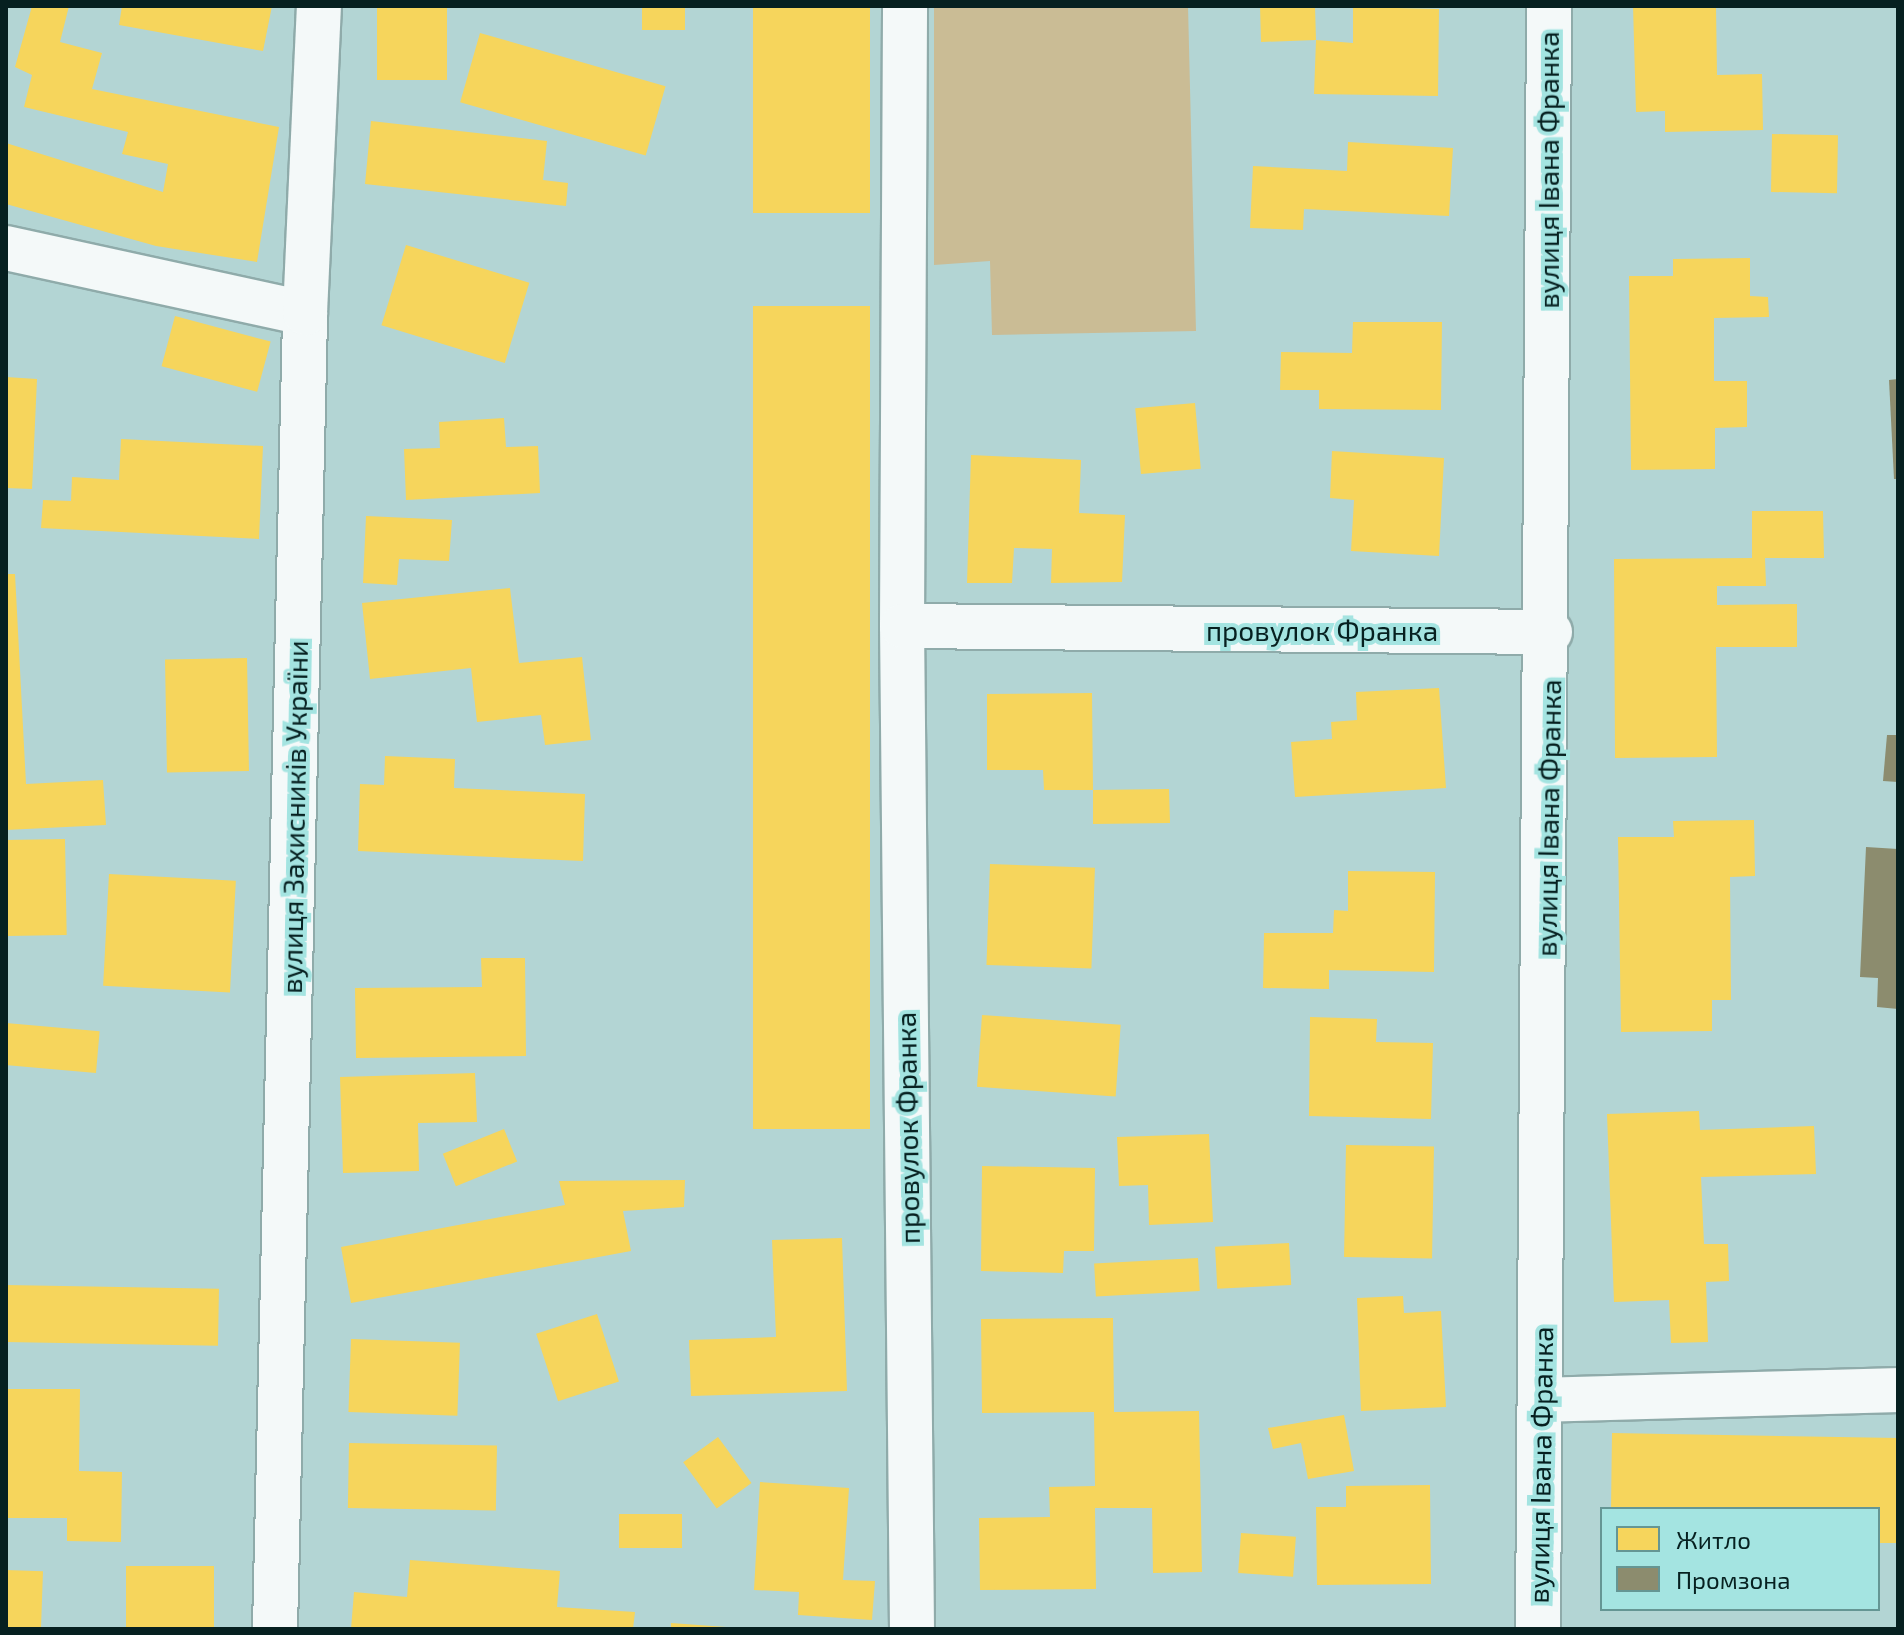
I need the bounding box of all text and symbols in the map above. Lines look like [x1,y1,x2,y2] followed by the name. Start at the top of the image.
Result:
[1531,31,1565,309] street label: вулиця Івана Франка
[1206,613,1438,647] street label: провулок Франка
[274,640,314,994] street label: вулиця Захисників України
[1529,679,1567,957] street label: вулиця Івана Франка
[888,1012,926,1244] street label: провулок Франка
[1521,1326,1559,1604] street label: вулиця Івана Франка
[1600,1507,1880,1611] legend
[1676,1525,1751,1554] text: Житло
[1676,1565,1791,1594] text: Промзона

